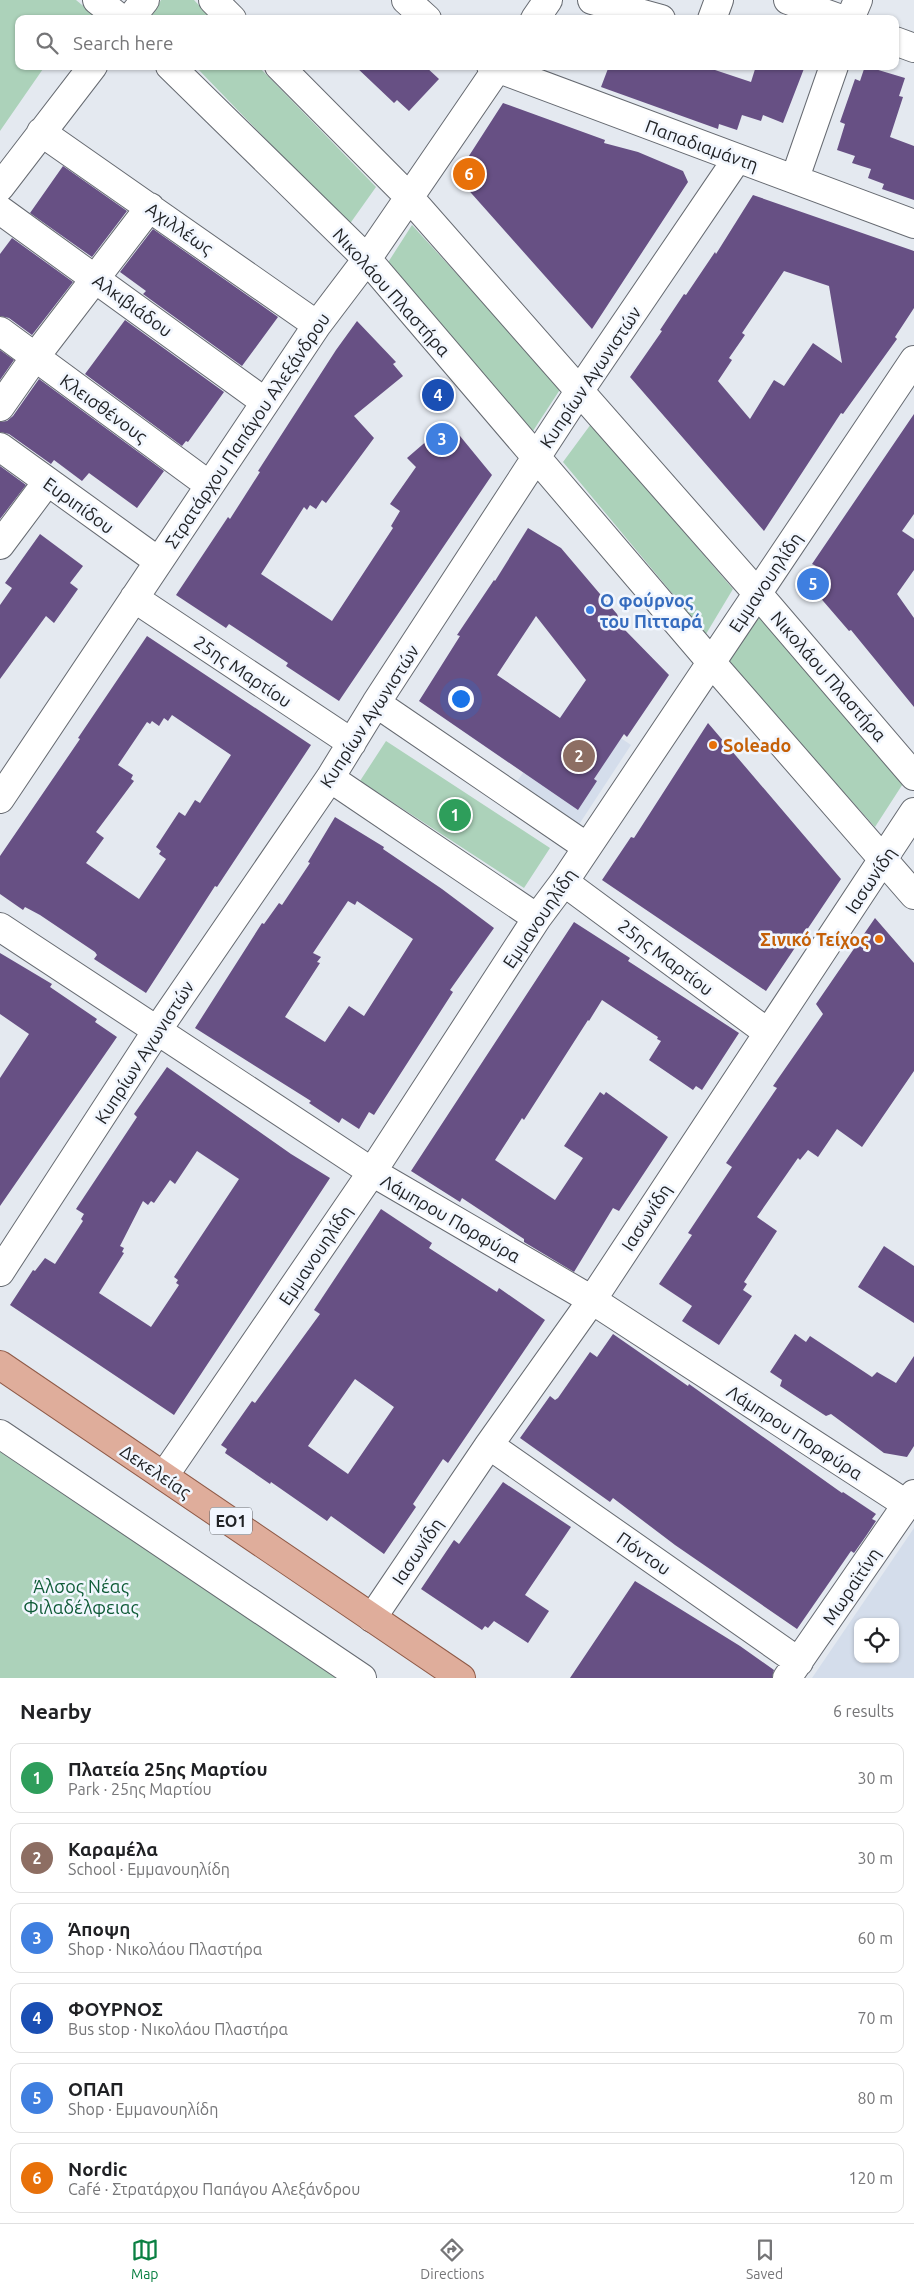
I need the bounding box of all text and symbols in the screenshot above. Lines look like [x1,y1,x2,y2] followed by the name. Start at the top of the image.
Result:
[15,15,899,70] search box
[33,29,61,57] icon: search
[73,32,173,54] text: Search here
[643,115,761,175] street label: Παπαδιαμάντη
[453,155,485,193] pin: 6
[142,198,217,259] street label: Αχιλλέως
[329,224,455,360] street label: Νικολάου Πλαστήρα
[90,270,176,340] street label: Αλκιβιάδου
[535,302,645,451] street label: Κυπρίων Αγωνιστών
[161,309,333,551] street label: Στρατάρχου Παπάγου Αλεξάνδρου
[56,370,151,447] street label: Κλεισθένους
[422,376,454,414] pin: 4
[426,420,458,458] pin: 3
[40,473,118,537] street label: Ευριπίδου
[724,528,806,636] street label: Εμμανουηλίδη
[797,565,829,603] pin: 5
[600,590,702,631] place label: Ο φούρνος του Πιτταρά
[584,604,596,616] marker: Ο φούρνος του Πιτταρά
[767,607,891,745] street label: Νικολάου Πλαστήρα
[190,631,296,712] street label: 25ης Μαρτίου
[315,641,423,791] street label: Κυπρίων Αγωνιστών
[448,686,474,712] your location
[723,735,791,755] place label: Soleado
[563,737,595,775] pin: 2
[707,739,719,751] marker: Soleado
[439,796,471,834] pin: 1
[841,843,899,917] street label: Ιασωνίδη
[498,864,580,972] street label: Εμμανουηλίδη
[614,915,717,1000] street label: 25ης Μαρτίου
[760,929,869,950] place label: Σινικό Τείχος
[873,933,885,945] marker: Σινικό Τείχος
[90,977,198,1127] street label: Κυπρίων Αγωνιστών
[378,1170,524,1266] street label: Λάμπρου Πορφύρα
[617,1180,675,1254] street label: Ιασωνίδη
[274,1201,356,1309] street label: Εμμανουηλίδη
[723,1381,867,1483] street label: Λάμπρου Πορφύρα
[116,1440,195,1503] street label: Δεκελείας
[210,1508,252,1534] road number: ΕΟ1
[388,1514,446,1588] street label: Ιασωνίδη
[613,1527,675,1579] street label: Πόντου
[818,1544,884,1628] street label: Μωραϊτίνη
[23,1576,139,1618] park label: Άλσος Νέας Φιλαδέλφειας
[854,1618,899,1663] map controls
[854,1618,899,1663] button: locate
[20,1699,91,1723] text: Nearby
[833,1702,894,1720] text: 6 results
[68,1758,268,1780] text: Πλατεία 25ης Μαρτίου
[32,1769,42,1787] text: 1
[857,1769,893,1787] text: 30 m
[68,1780,212,1798] text: Park · 25ης Μαρτίου
[68,1838,158,1860] text: Καραμέλα
[32,1849,42,1867] text: 2
[857,1849,893,1867] text: 30 m
[68,1860,230,1878] text: School · Εμμανουηλίδη
[68,1918,130,1940] text: Άποψη
[32,1929,42,1947] text: 3
[857,1929,893,1947] text: 60 m
[68,1940,262,1958] text: Shop · Νικολάου Πλαστήρα
[68,1998,163,2020] text: ΦΟΥΡΝΟΣ
[32,2009,42,2027] text: 4
[857,2009,893,2027] text: 70 m
[68,2020,288,2038] text: Bus stop · Νικολάου Πλαστήρα
[68,2078,124,2100] text: ΟΠΑΠ
[32,2089,42,2107] text: 5
[857,2089,893,2107] text: 80 m
[68,2100,218,2118] text: Shop · Εμμανουηλίδη
[68,2158,127,2180] text: Nordic
[32,2169,42,2187] text: 6
[848,2169,893,2187] text: 120 m
[68,2180,360,2198] text: Café · Στρατάρχου Παπάγου Αλεξάνδρου
[131,2236,159,2282] tab: Map
[420,2236,484,2282] tab: Directions
[746,2236,783,2282] tab: Saved

